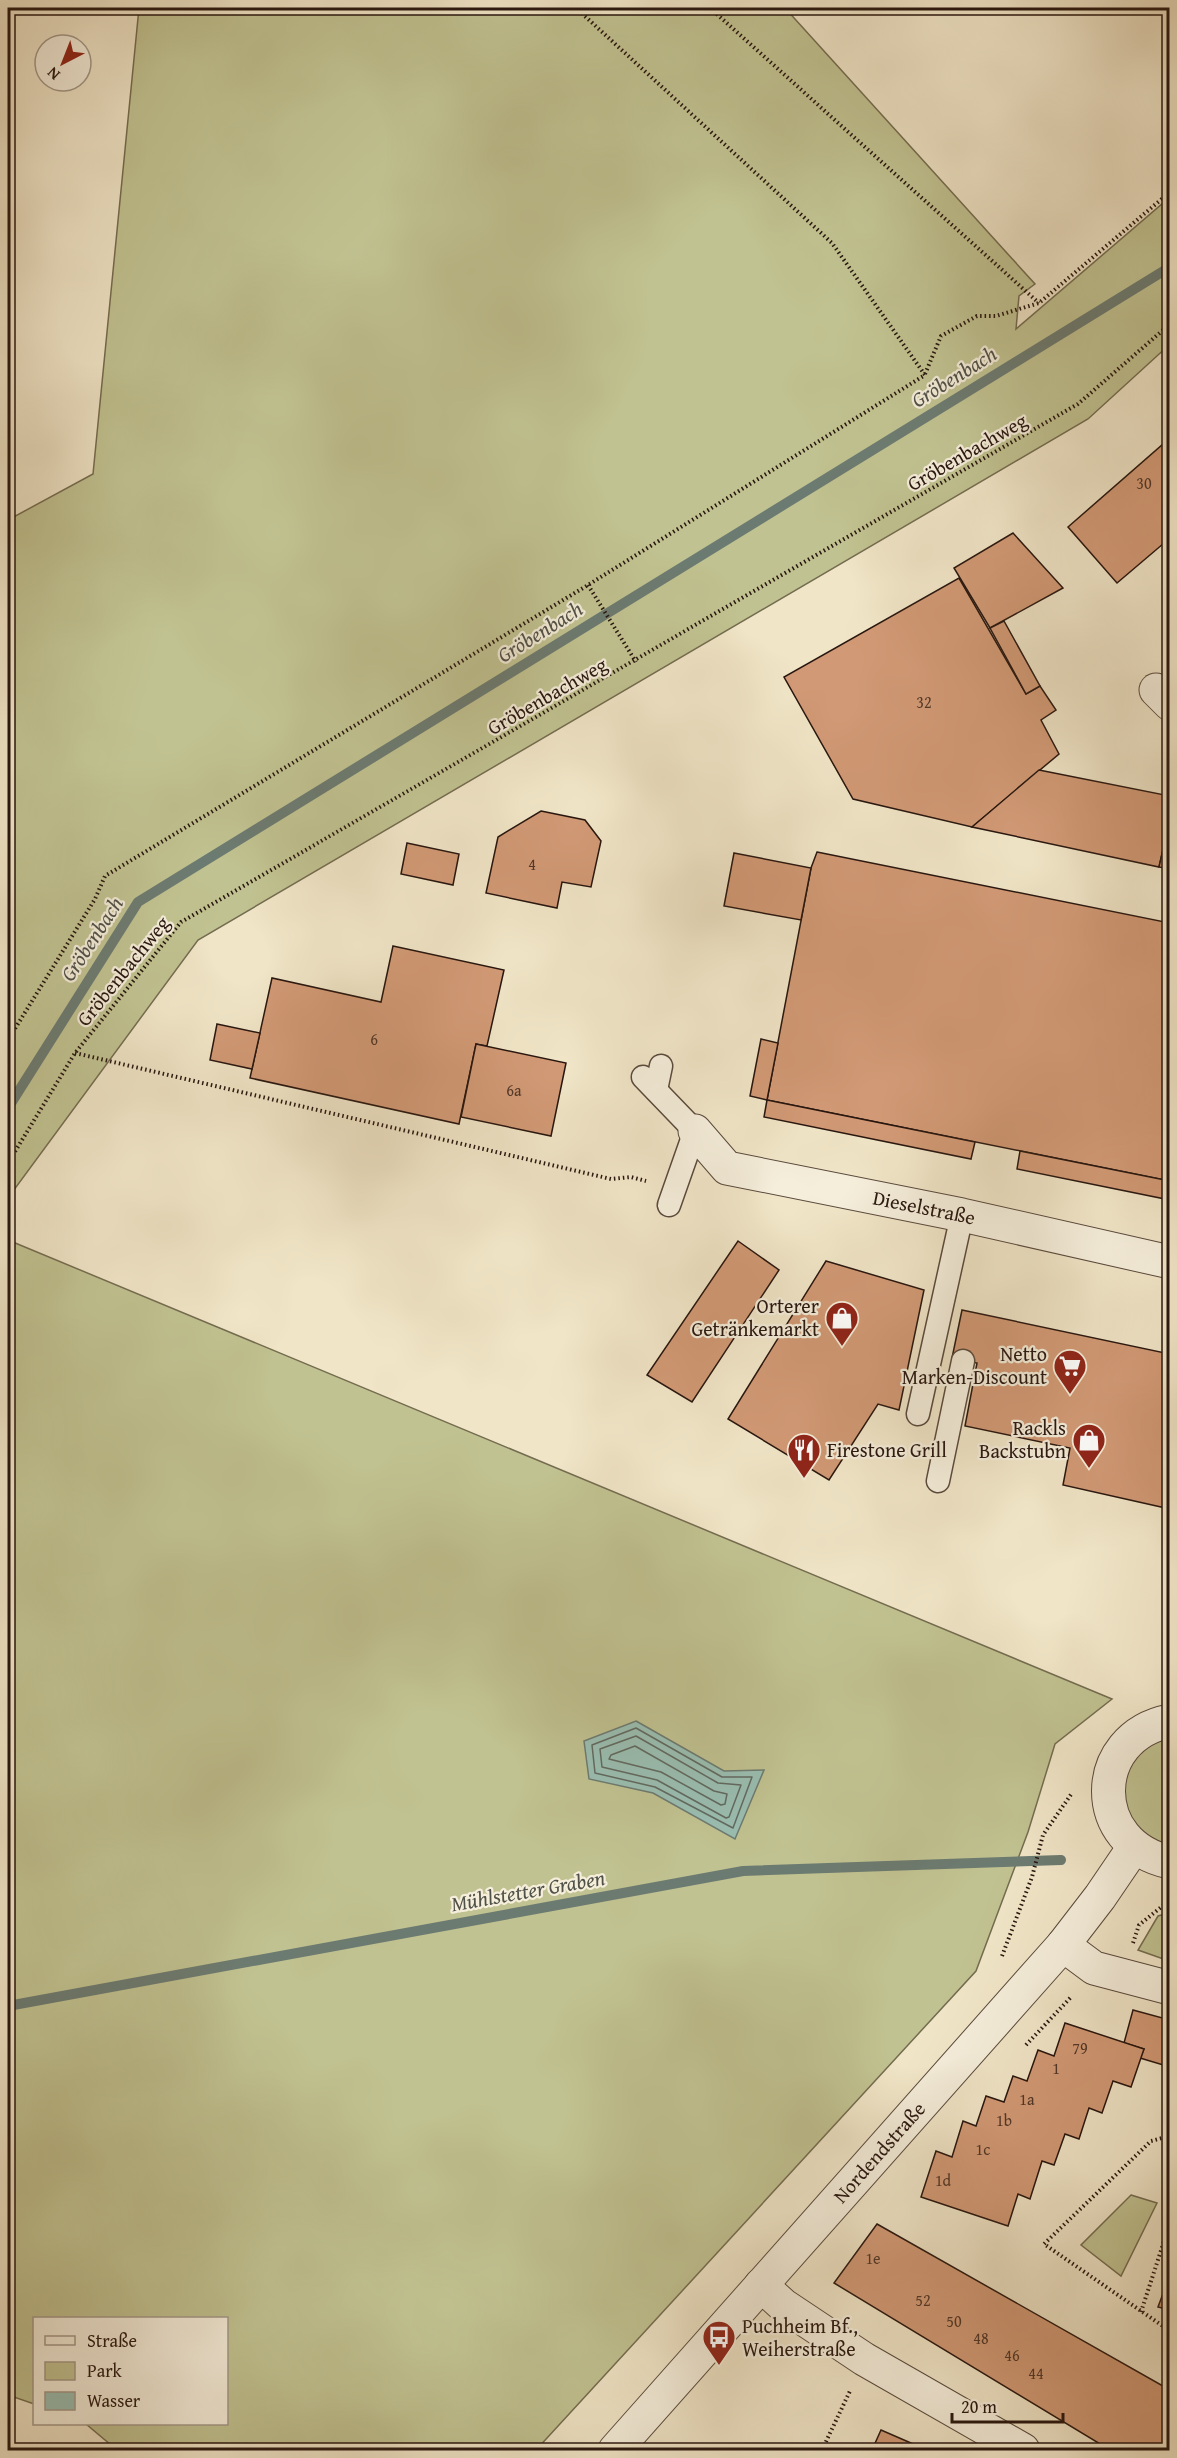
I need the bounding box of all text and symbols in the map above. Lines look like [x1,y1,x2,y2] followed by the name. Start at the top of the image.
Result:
[33,33,93,93] north arrow
[41,61,65,87] text: N
[905,338,1003,415] water label: Gröbenbach
[902,406,1032,498] street label: Gröbenbachweg
[1136,471,1152,495] house number: 30
[491,593,589,670] water label: Gröbenbach
[482,650,612,742] street label: Gröbenbachweg
[916,690,932,714] house number: 32
[528,852,536,876] house number: 4
[53,890,131,987] water label: Gröbenbach
[69,909,176,1032] street label: Gröbenbachweg
[370,1027,378,1051] house number: 6
[506,1078,522,1102] house number: 6a
[871,1183,978,1232] street label: Dieselstraße
[691,1291,819,1343] place label: Orterer Getränkemarkt
[824,1300,860,1347] shop icon: Orterer Getränkemarkt
[902,1339,1047,1391] place label: Netto Marken-Discount
[1052,1348,1088,1395] supermarket icon: Netto Marken-Discount
[979,1413,1066,1465] place label: Rackls Backstubn
[1071,1422,1107,1469] shop icon: Rackls Backstubn
[786,1432,822,1479] restaurant icon: Firestone Grill
[827,1435,947,1464] place label: Firestone Grill
[448,1862,608,1919] water label: Mühlstetter Graben
[1072,2036,1088,2060] house number: 79
[1052,2056,1060,2080] house number: 1
[1019,2087,1035,2111] house number: 1a
[826,2095,932,2209] street label: Nordendstraße
[996,2108,1012,2132] house number: 1b
[976,2137,990,2161] house number: 1c
[935,2168,952,2192] house number: 1d
[865,2246,881,2270] house number: 1e
[915,2288,931,2312] house number: 52
[946,2309,962,2333] house number: 50
[742,2311,858,2363] place label: Puchheim Bf., Weiherstraße
[33,2317,228,2425] legend
[701,2319,737,2366] bus stop icon: Puchheim Bf., Weiherstraße
[973,2326,989,2350] house number: 48
[87,2327,137,2354] text: Straße
[1004,2343,1020,2367] house number: 46
[87,2357,123,2384] text: Park
[1028,2361,1044,2385] house number: 44
[952,2386,1063,2424] scale bar
[87,2387,141,2414] text: Wasser
[961,2393,997,2420] text: 20 m

